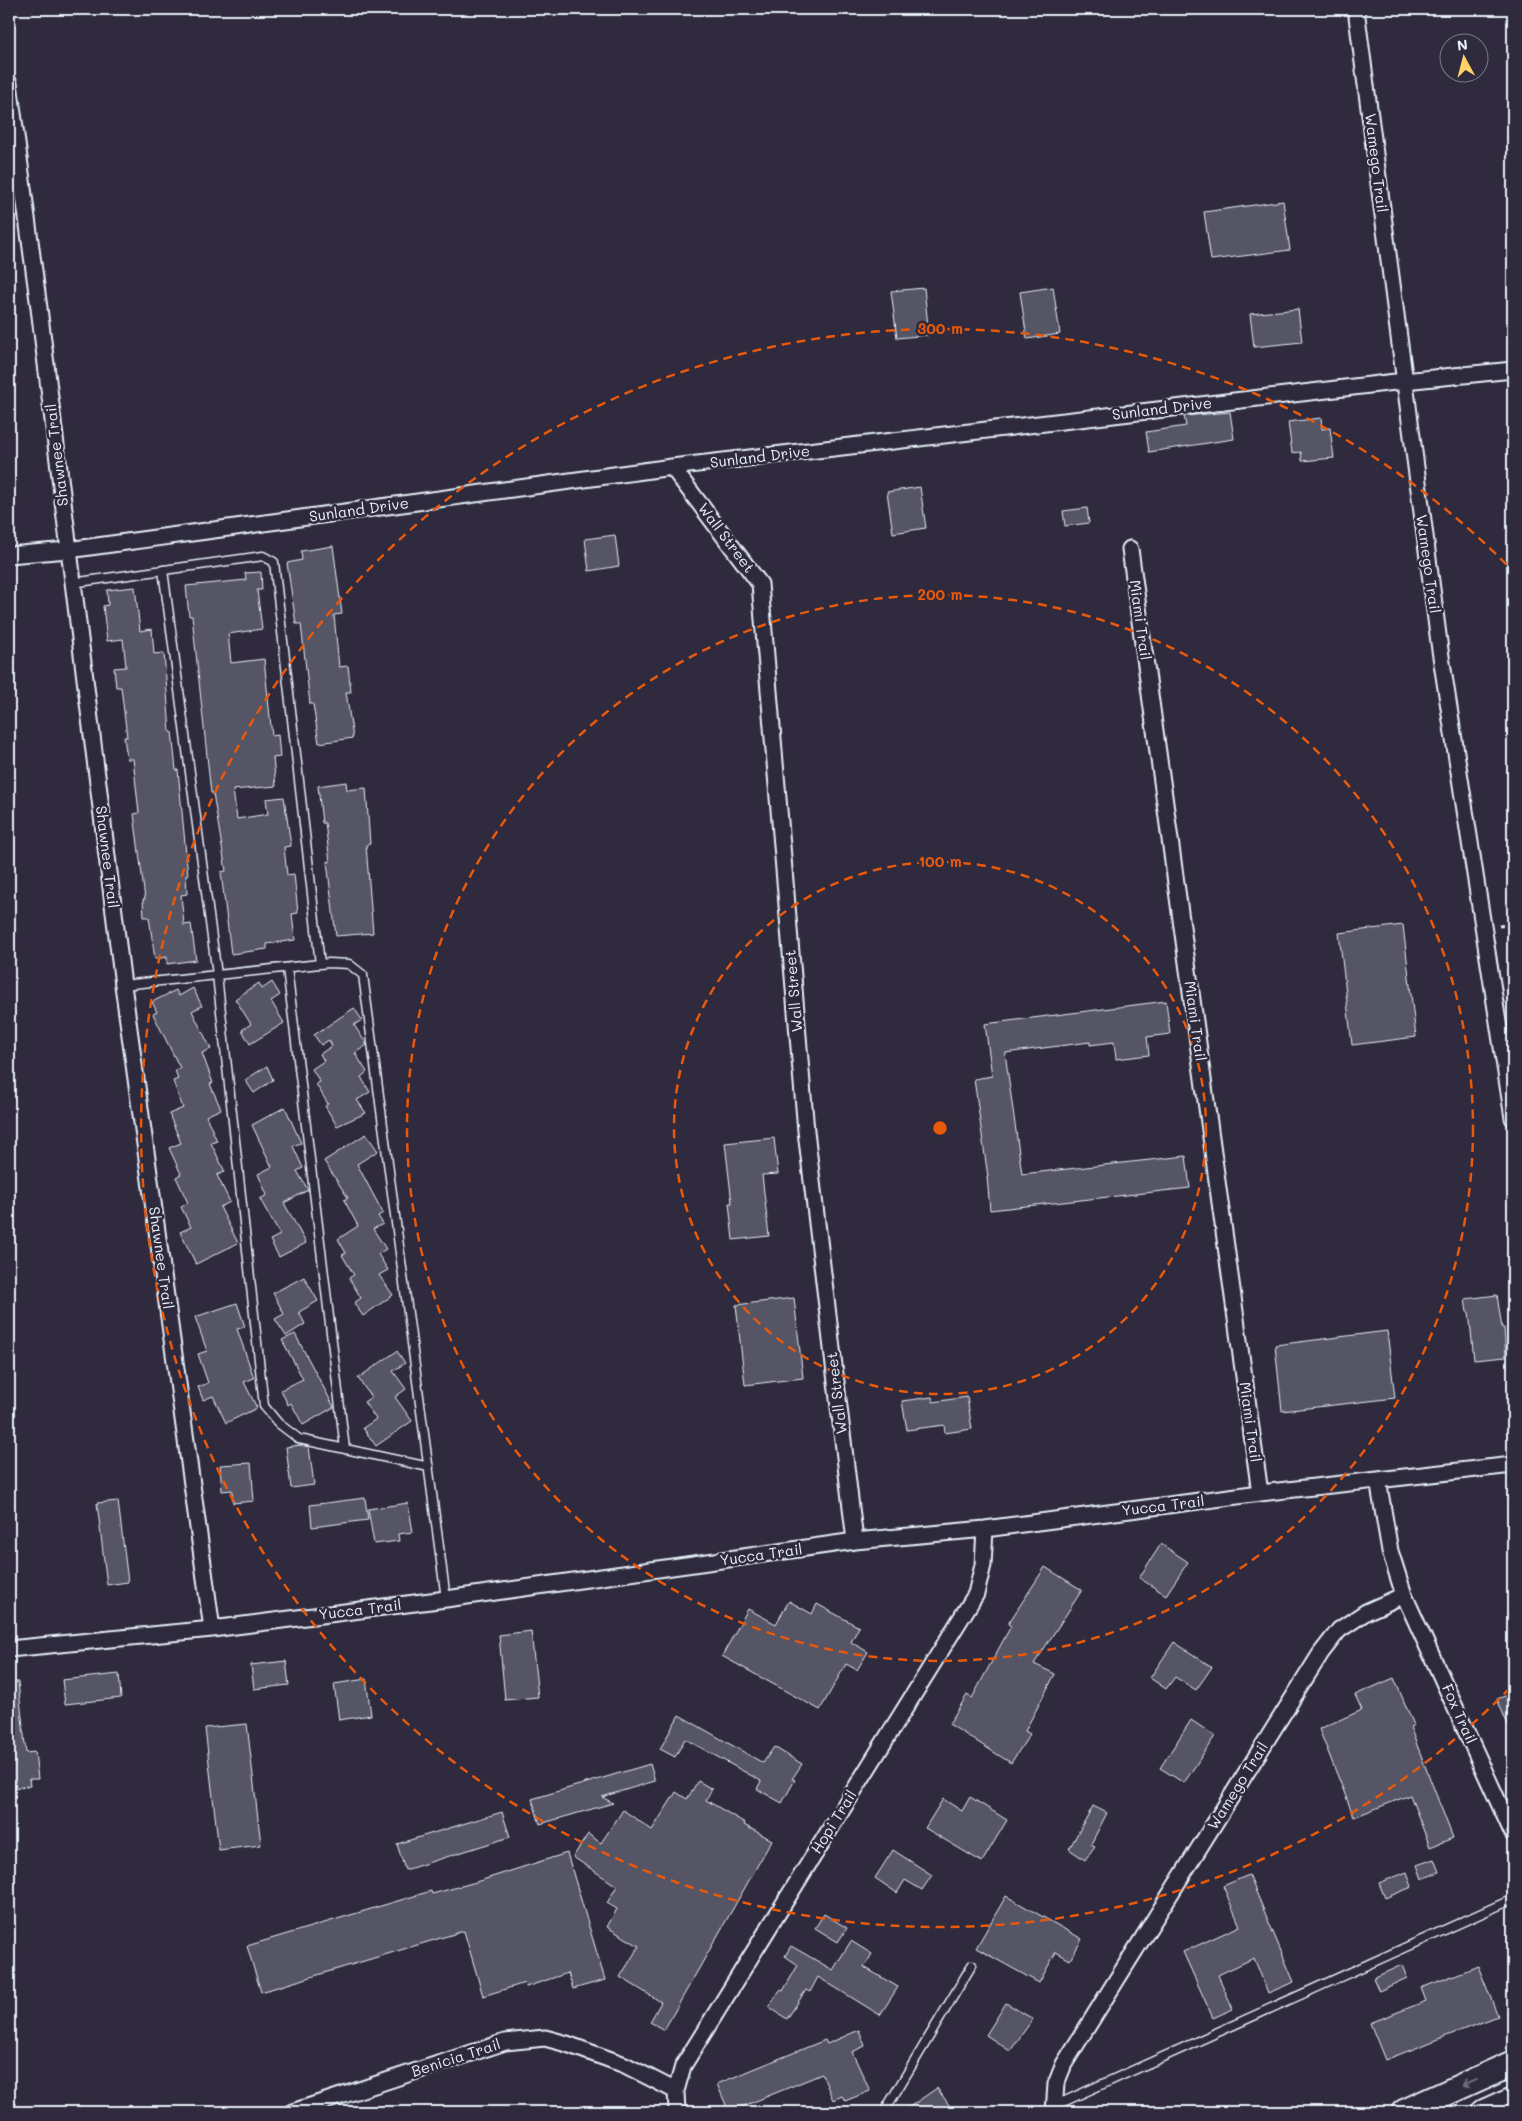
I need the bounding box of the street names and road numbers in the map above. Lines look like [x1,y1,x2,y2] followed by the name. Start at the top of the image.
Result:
[1361,112,1393,214] street label: Wamego Trail
[1111,392,1213,424] street label: Sunland Drive
[40,403,72,508] street label: Shawnee Trail
[709,440,811,472] street label: Sunland Drive
[308,492,410,526] street label: Sunland Drive
[694,498,760,576] street label: Wall Street
[1412,513,1446,615] street label: Wamego Trail
[1125,578,1157,661] street label: Miami Trail
[92,804,124,909] street label: Shawnee Trail
[779,949,807,1033] street label: Wall Street
[1180,979,1212,1062] street label: Miami Trail
[145,1205,179,1310] street label: Shawnee Trail
[821,1351,851,1435] street label: Wall Street
[1235,1380,1267,1463] street label: Miami Trail
[1120,1490,1205,1520] street label: Yucca Trail
[718,1538,804,1570] street label: Yucca Trail
[317,1594,402,1624] street label: Yucca Trail
[1438,1681,1482,1747] street label: Fox Trail
[1202,1738,1272,1833] street label: Wamego Trail
[806,1786,861,1857] street label: Hopi Trail
[409,2033,503,2081] street label: Benicia Trail

